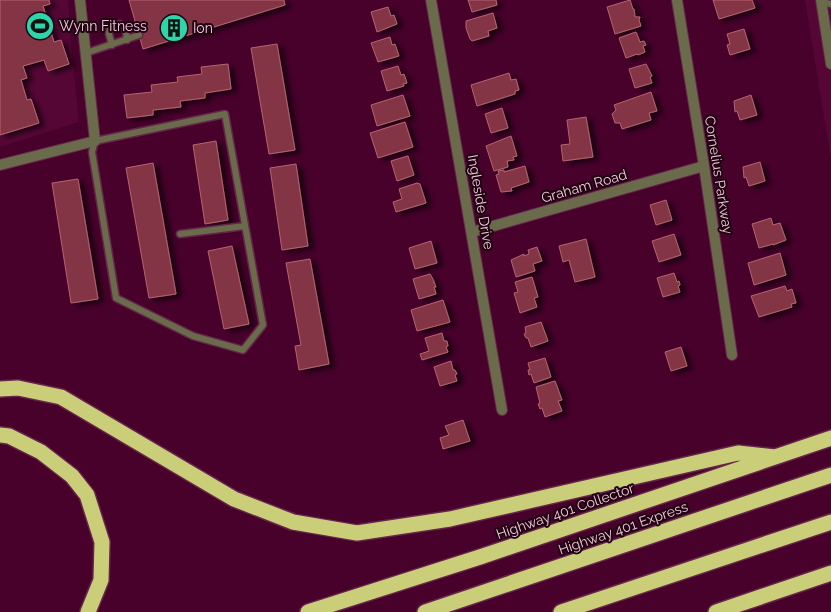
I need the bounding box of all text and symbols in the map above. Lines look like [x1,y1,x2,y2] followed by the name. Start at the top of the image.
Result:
[25,11,55,41] sports icon: Wynn Fitness
[159,13,189,43] building icon: Ion
[59,18,147,34] place label: Wynn Fitness
[193,20,213,36] place label: Ion
[702,115,736,236] street label: Cornelius Parkway
[465,153,497,251] street label: Ingleside Drive
[539,166,629,206] street label: Graham Road
[494,480,636,542] street label: Highway 401 Collector
[556,498,690,558] street label: Highway 401 Express

